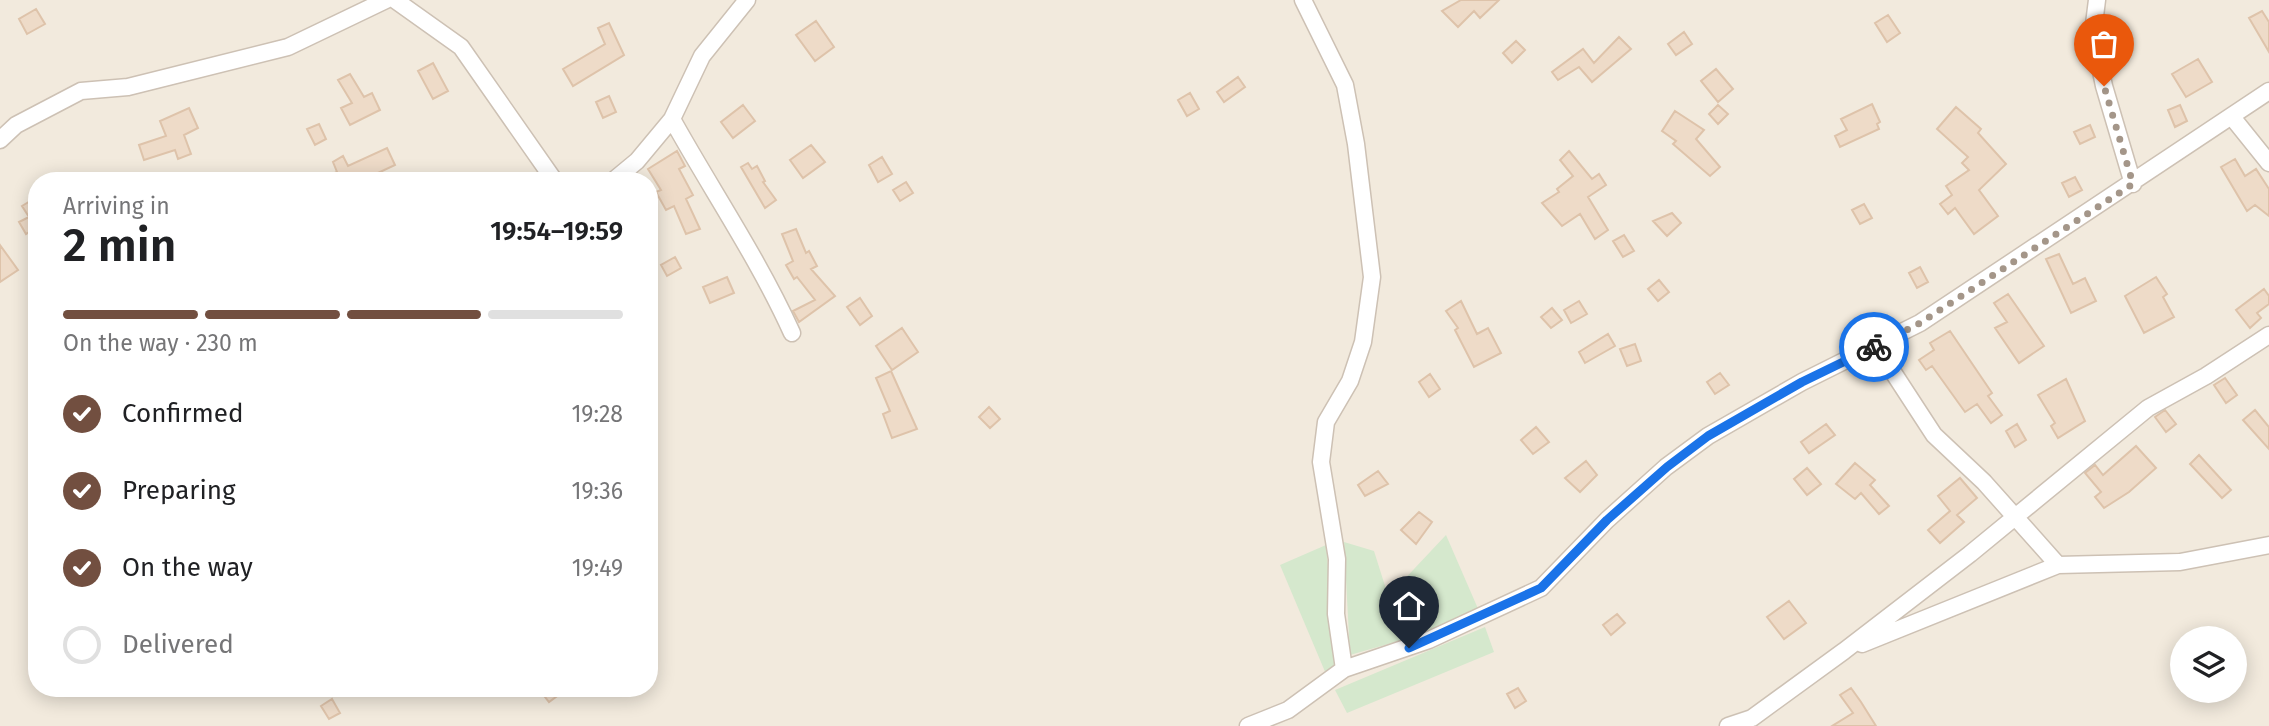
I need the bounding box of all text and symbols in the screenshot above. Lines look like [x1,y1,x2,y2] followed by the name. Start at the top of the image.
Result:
[2074,14,2134,86] pin
[2085,25,2123,63] icon: bag
[63,192,170,220] text: Arriving in
[490,216,623,247] text: 19:54–19:59
[63,218,176,273] text: 2 min
[1839,312,1909,382] courier
[1855,328,1893,366] icon: bike
[63,329,258,357] text: On the way · 230 m
[63,395,101,433] icon: check
[122,398,243,429] text: Confirmed
[571,400,623,428] text: 19:28
[63,472,101,510] icon: check
[122,475,235,506] text: Preparing
[572,477,623,505] text: 19:36
[63,549,101,587] icon: check
[122,552,253,583] text: On the way
[572,554,623,582] text: 19:49
[1379,576,1439,648] pin
[1390,587,1428,625] icon: home
[2170,626,2247,703] map controls
[2170,626,2247,703] button: layers
[122,629,234,660] text: Delivered

